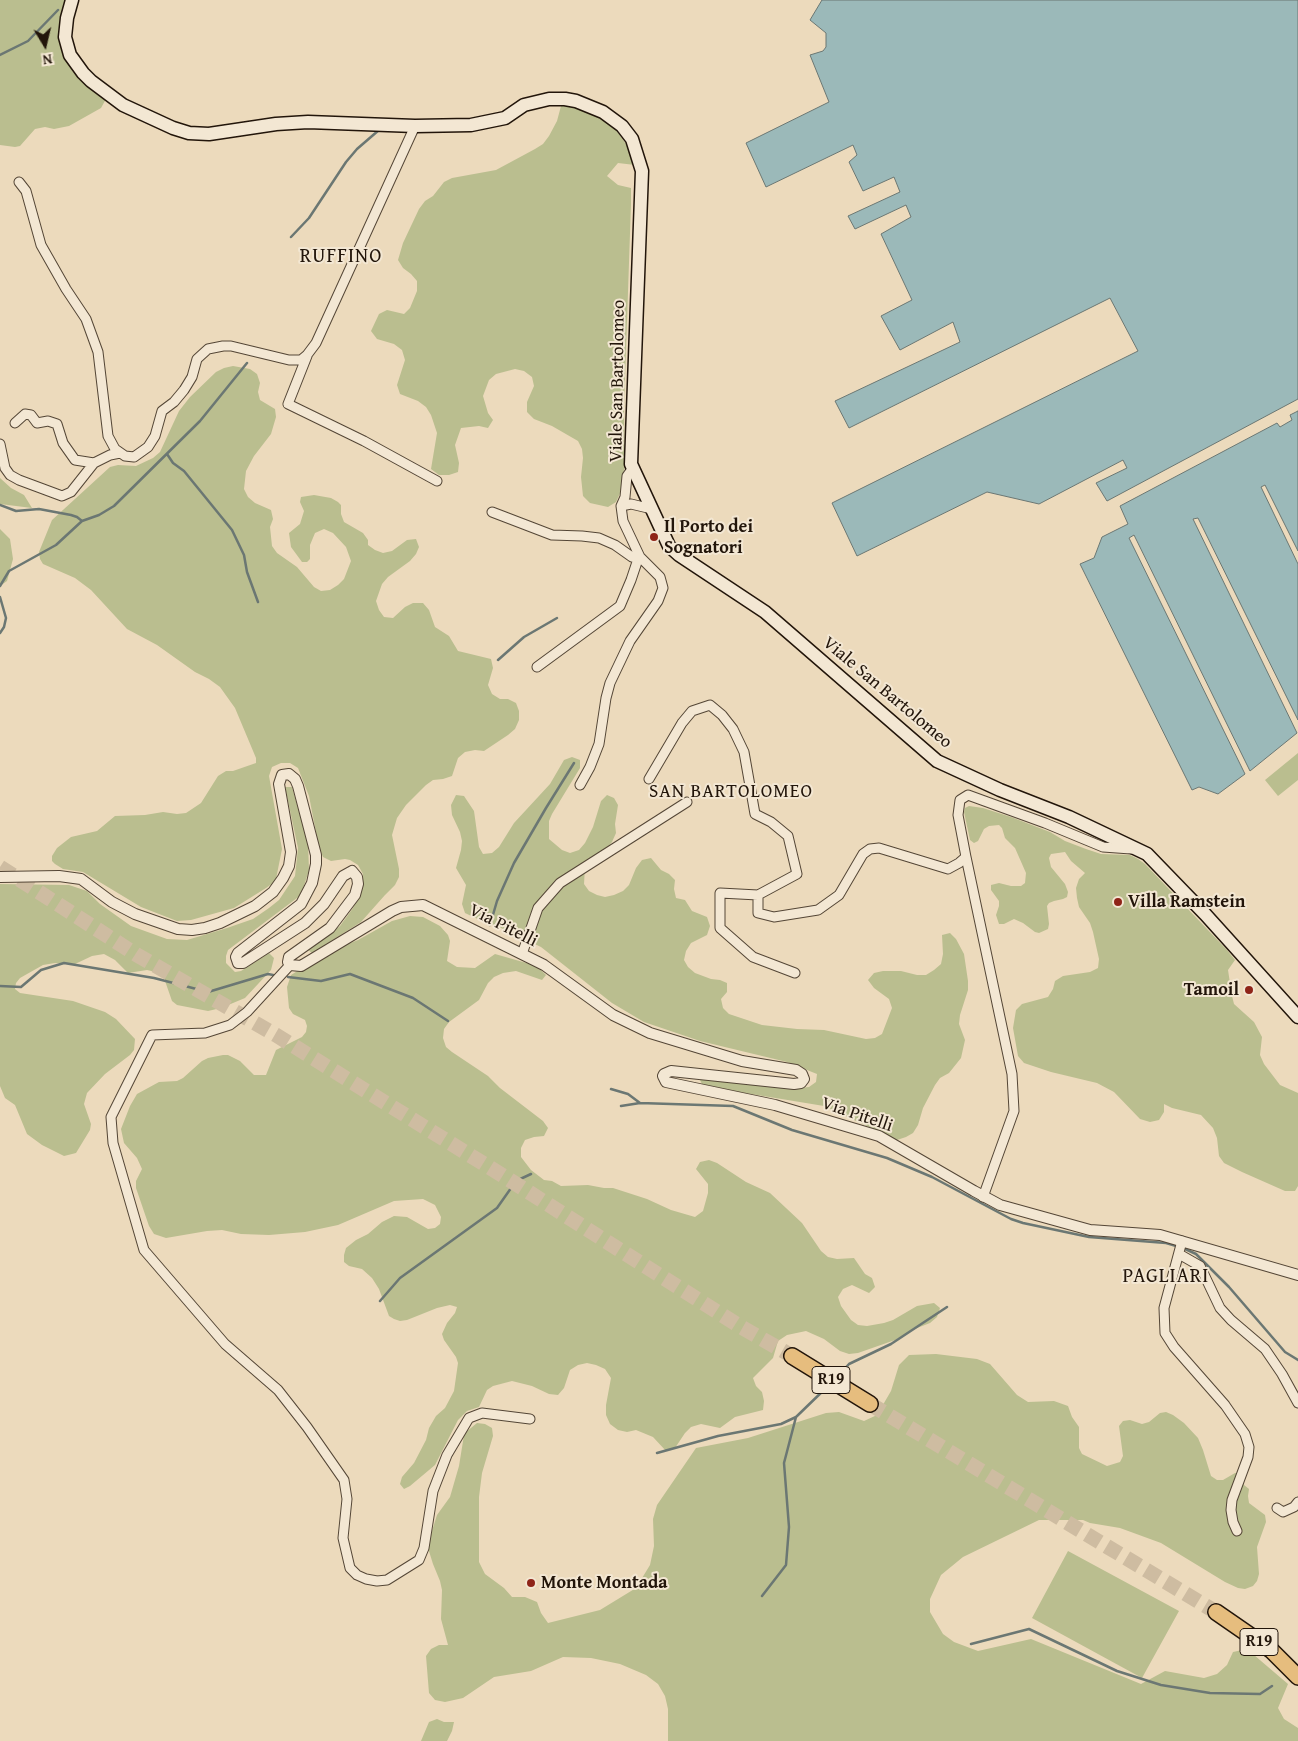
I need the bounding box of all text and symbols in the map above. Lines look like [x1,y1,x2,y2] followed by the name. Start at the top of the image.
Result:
[20,20,70,70] north arrow
[41,49,54,70] text: N
[299,245,383,269] district label: RUFFINO
[606,300,630,462] street label: Viale San Bartolomeo
[664,516,753,558] place label: Il Porto dei Sognatori
[648,531,660,543] marker: Il Porto dei Sognatori
[818,633,956,753] street label: Viale San Bartolomeo
[647,781,815,803] district label: SAN BARTOLOMEO
[1128,891,1245,913] place label: Villa Ramstein
[1112,896,1124,908] marker: Villa Ramstein
[465,900,541,952] street label: Via Pitelli
[1184,979,1239,1001] place label: Tamoil
[1243,984,1255,996] marker: Tamoil
[818,1093,896,1137] street label: Via Pitelli
[1122,1265,1210,1289] district label: PAGLIARI
[812,1366,850,1394] road number: R19
[541,1572,668,1594] place label: Monte Montada
[525,1577,537,1589] marker: Monte Montada
[1240,1628,1278,1655] road number: R19

